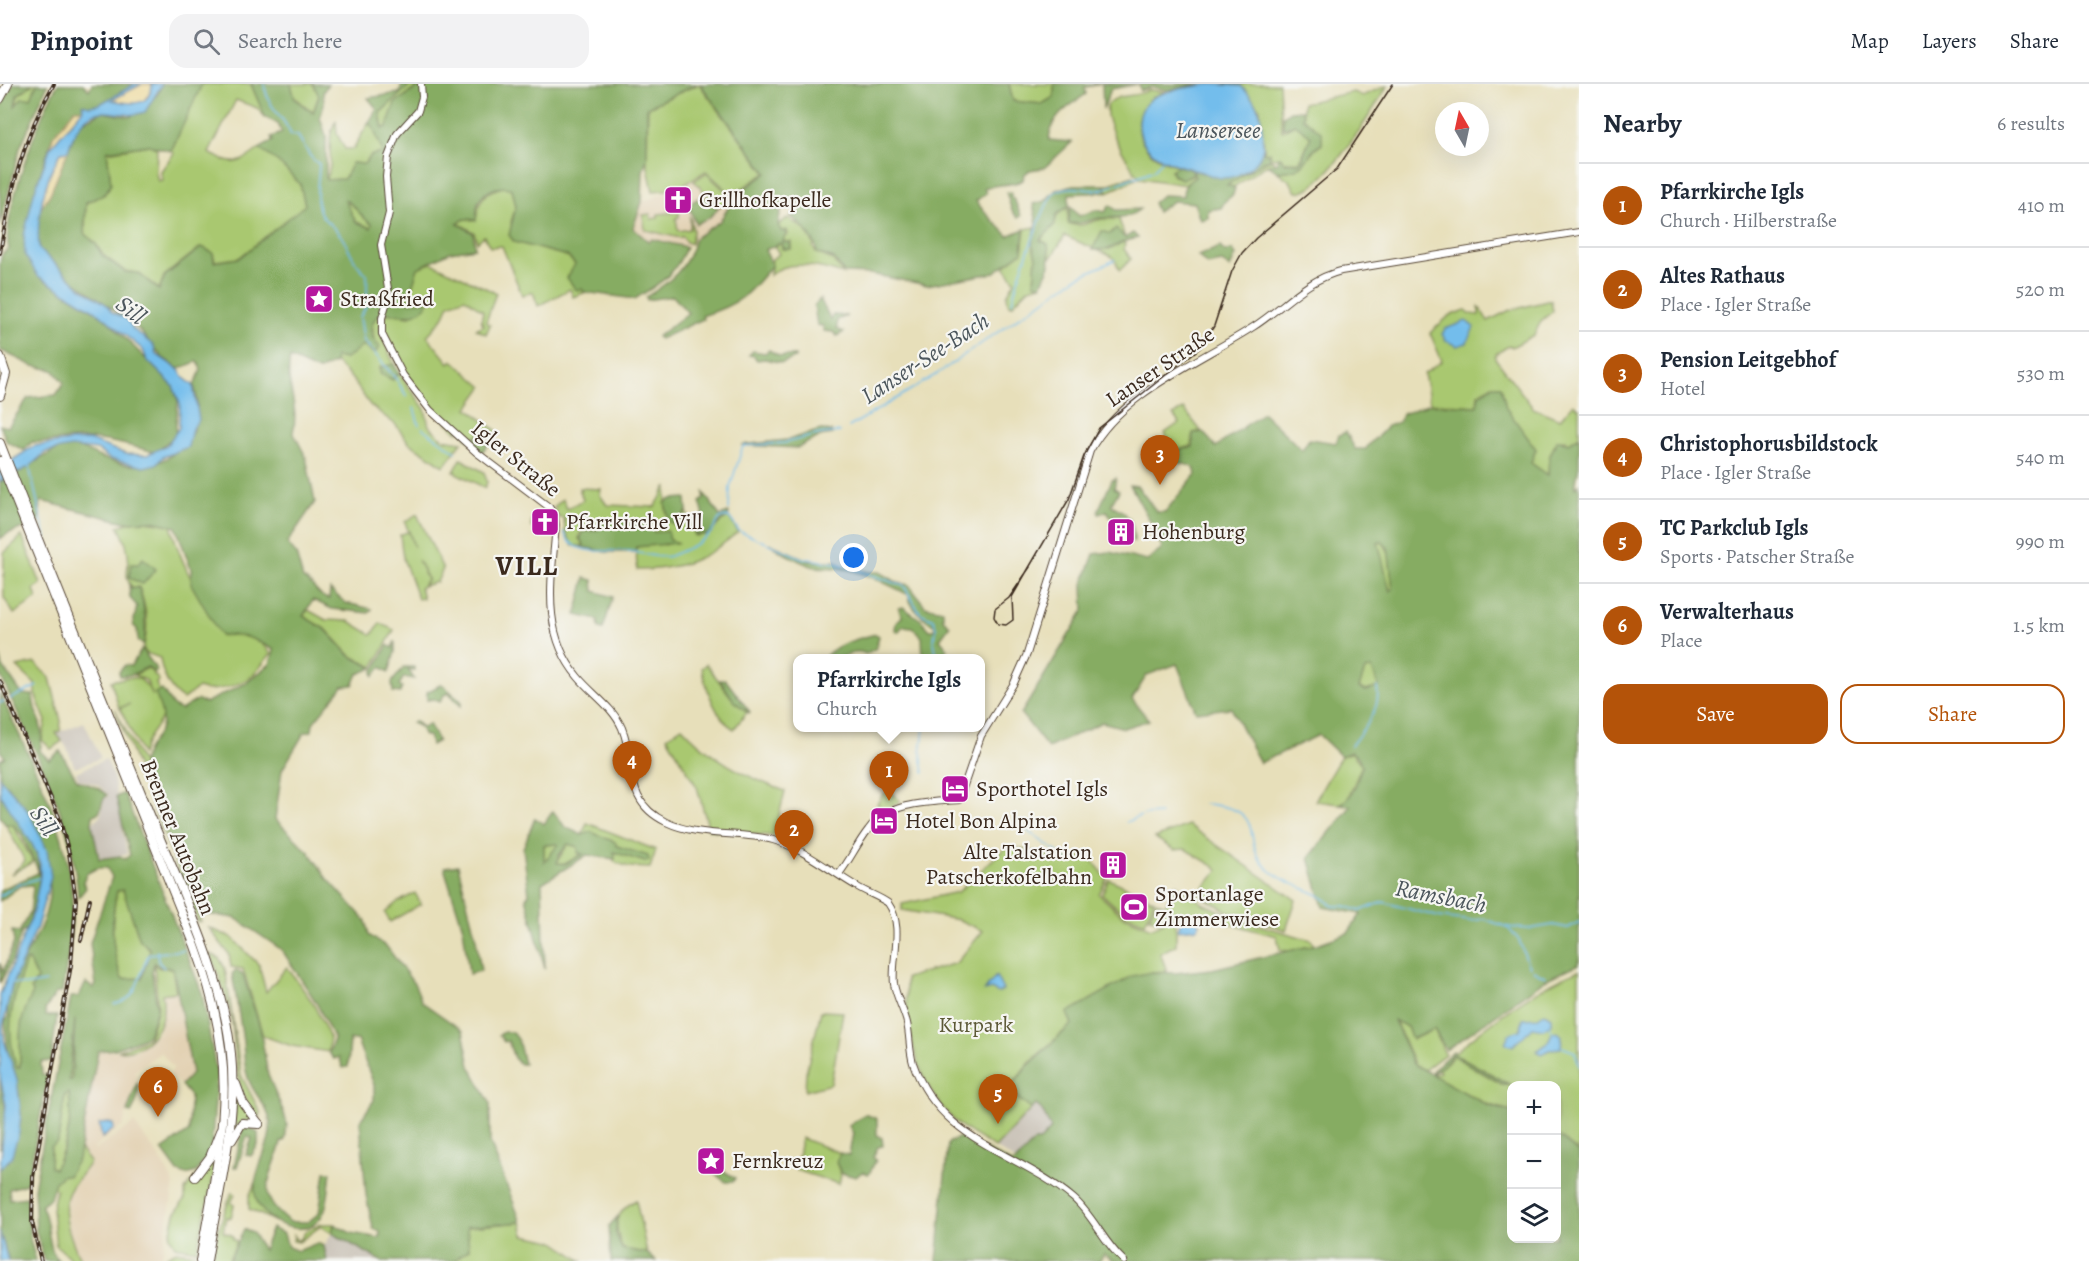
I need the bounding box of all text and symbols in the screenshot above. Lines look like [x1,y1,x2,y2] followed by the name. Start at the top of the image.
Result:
[169,14,589,68] search box
[30,22,133,60] text: Pinpoint
[190,25,223,58] icon: search
[238,26,342,56] text: Search here
[1850,27,1889,55] text: Map
[1922,27,1977,55] text: Layers
[2010,27,2059,55] text: Share
[1435,102,1489,156] north arrow
[1603,106,1682,141] text: Nearby
[1997,110,2065,137] text: 6 results
[1175,114,1261,146] water label: Lansersee
[1660,177,1804,207] text: Pfarrkirche Igls
[662,184,694,216] church icon: Grillhofkapelle
[699,185,831,215] place label: Grillhofkapelle
[1619,192,1626,219] text: 1
[2018,192,2065,219] text: 410 m
[1660,207,1837,234] text: Church · Hilberstraße
[1660,261,1785,291] text: Altes Rathaus
[1618,276,1627,303] text: 2
[2016,276,2065,303] text: 520 m
[303,283,335,315] place icon: Straßfried
[340,284,434,314] place label: Straßfried
[109,288,153,332] water label: Sill
[1660,291,1811,318] text: Place · Igler Straße
[855,305,995,411] water label: Lanser-See-Bach
[1100,320,1220,414] street label: Lanser Straße
[1660,345,1836,375] text: Pension Leitgebhof
[1618,360,1627,387] text: 3
[2017,360,2065,387] text: 530 m
[1660,375,1705,402] text: Hotel
[465,414,567,504] street label: Igler Straße
[1660,429,1878,459] text: Christophorusbildstock
[1140,436,1180,485] pin: 3
[1618,444,1627,471] text: 4
[2016,444,2065,471] text: 540 m
[1660,459,1811,486] text: Place · Igler Straße
[529,506,561,538] church icon: Pfarrkirche Vill
[566,507,702,537] place label: Pfarrkirche Vill
[1660,513,1808,543] text: TC Parkclub Igls
[1105,516,1137,548] building icon: Hohenburg
[1142,517,1245,547] place label: Hohenburg
[1618,528,1627,555] text: 5
[2016,528,2065,555] text: 990 m
[839,543,868,572] your location
[1660,543,1854,570] text: Sports · Patscher Straße
[494,547,559,585] district label: VILL
[1660,597,1794,627] text: Verwalterhaus
[1618,612,1627,639] text: 6
[2013,612,2065,639] text: 1.5 km
[1660,627,1702,654] text: Place
[793,654,985,732] popup
[817,665,961,695] text: Pfarrkirche Igls
[1603,684,1828,744] button: Save
[1840,684,2065,744] button: Share
[817,695,878,722] text: Church
[612,742,652,791] pin: 4
[870,752,908,801] pin: 1
[133,755,223,919] street label: Brenner Autobahn
[939,773,971,805] hotel icon: Sporthotel Igls
[976,774,1108,804] place label: Sporthotel Igls
[22,800,66,842] water label: Sill
[868,805,900,837] hotel icon: Hotel Bon Alpina
[905,806,1058,836] place label: Hotel Bon Alpina
[774,810,814,860] pin: 2
[926,837,1092,892] place label: Alte Talstation Patscherkofelbahn
[1097,849,1129,881] building icon: Alte Talstation Patscherkofelbahn
[1393,872,1489,920] water label: Ramsbach
[1155,879,1279,934] place label: Sportanlage Zimmerwiese
[1118,891,1150,923] sports icon: Sportanlage Zimmerwiese
[939,1010,1014,1040] park label: Kurpark
[138,1068,178,1117] pin: 6
[978,1074,1018,1124] pin: 5
[1507,1081,1561,1243] map controls
[1507,1081,1561,1135] button: +
[1507,1135,1561,1189] button: −
[695,1145,727,1177] place icon: Fernkreuz
[732,1146,824,1176] place label: Fernkreuz
[1507,1189,1561,1243] button: layers

